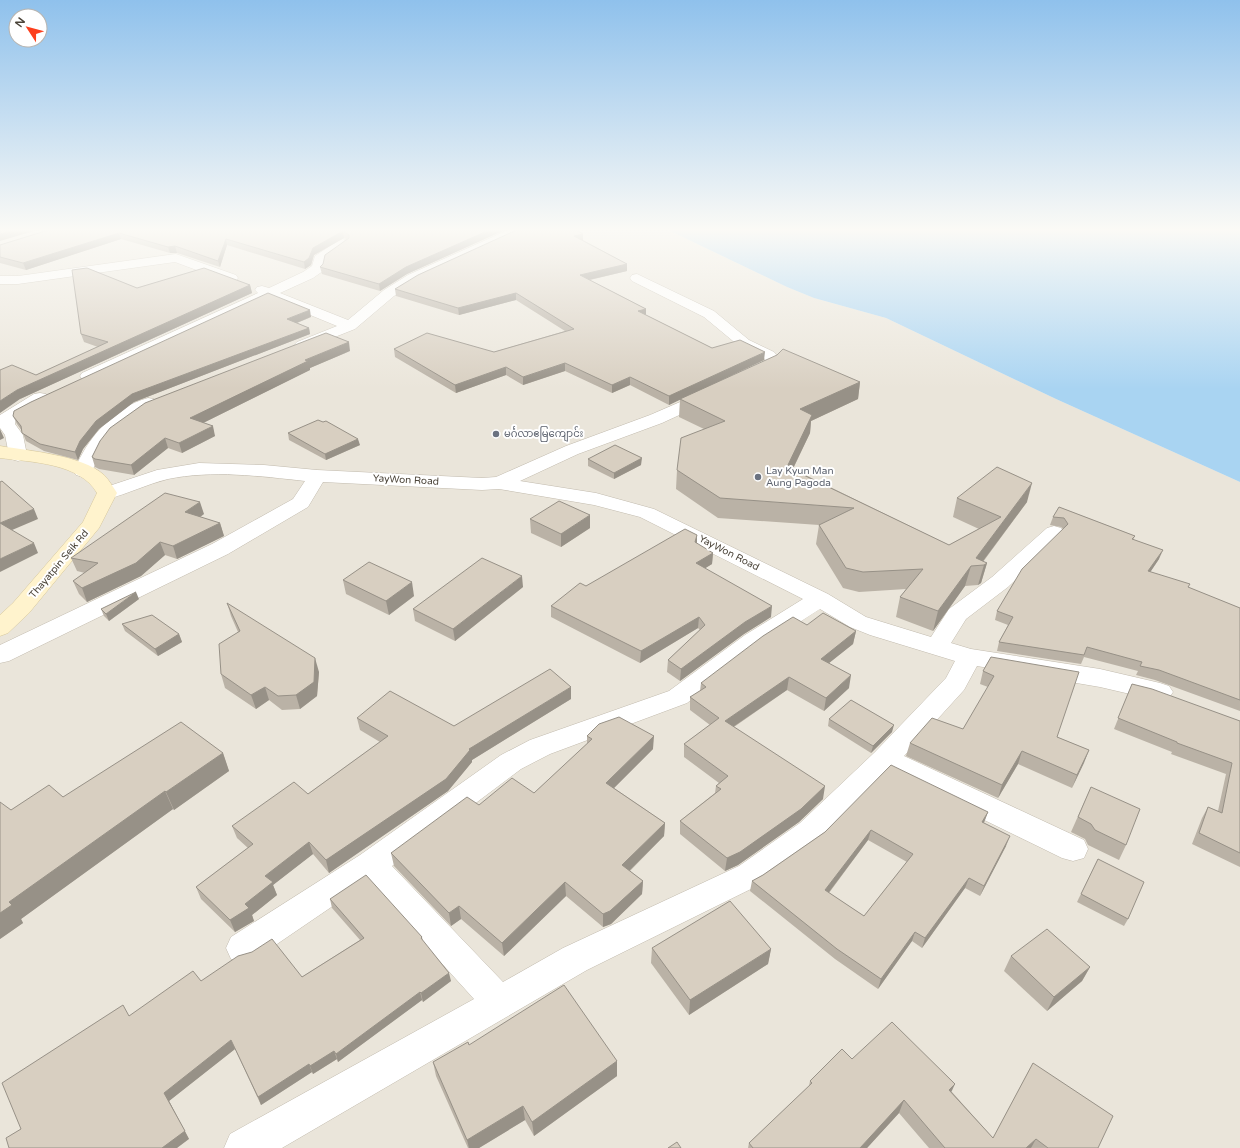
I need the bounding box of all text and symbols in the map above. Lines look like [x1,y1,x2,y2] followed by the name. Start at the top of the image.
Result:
[8,8,48,48] north arrow
[12,15,28,30] text: N
[504,426,583,442] place label: မင်္ဂလာဧမြကျောင်း
[491,429,501,439] marker: မင်္ဂလာဧမြကျောင်း
[766,465,833,489] place label: Lay Kyun Man Aung Pagoda
[373,472,439,488] street label: YayWon Road
[753,472,763,482] marker: Lay Kyun Man Aung Pagoda
[27,527,91,601] street label: Thayatpin Seik Rd
[697,533,761,573] street label: YayWon Road

